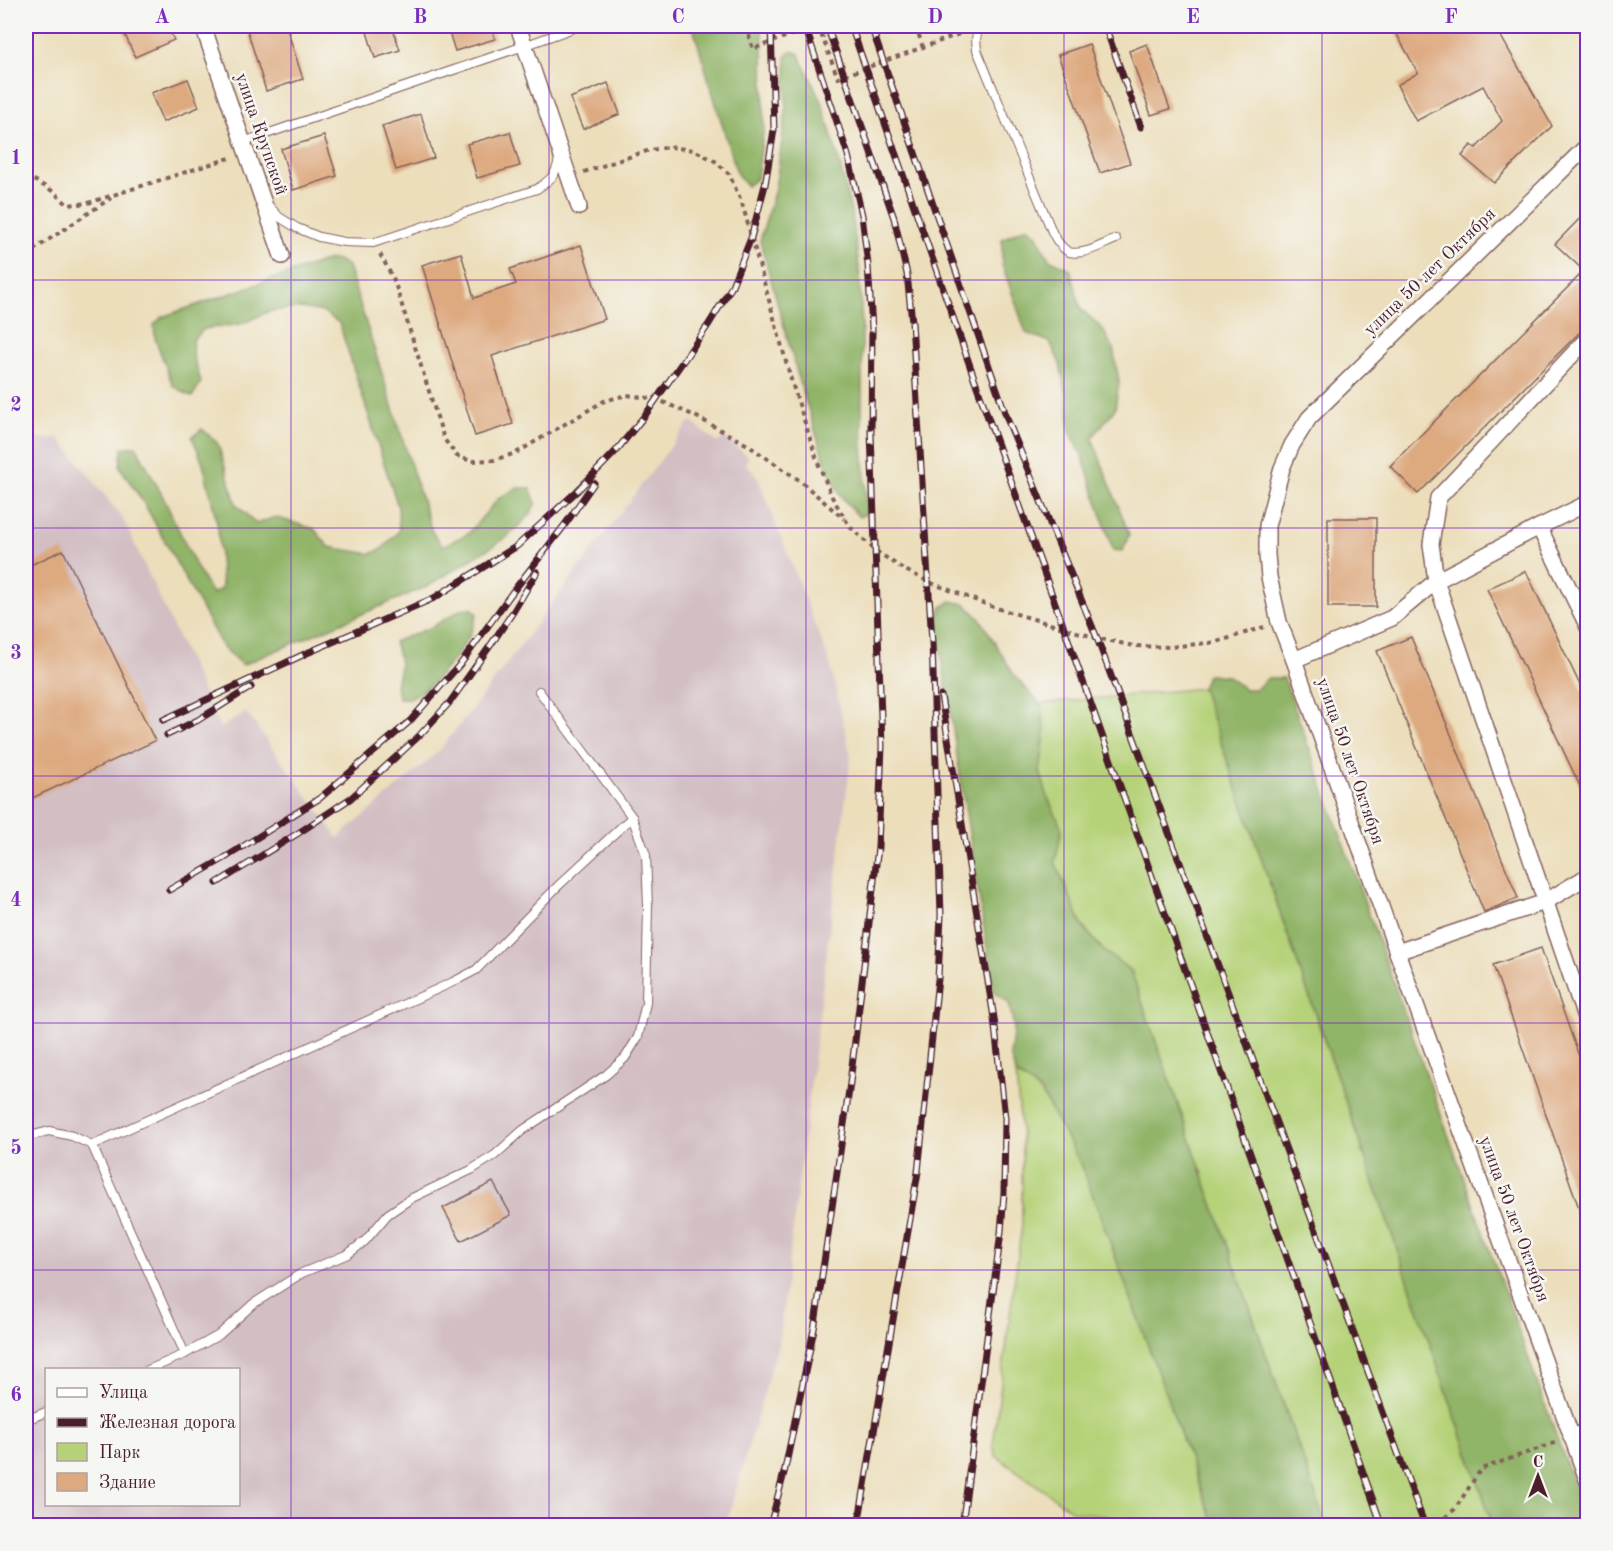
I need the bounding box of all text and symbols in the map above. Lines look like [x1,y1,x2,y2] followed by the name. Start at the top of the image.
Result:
[154,8,170,28] text: A
[413,8,427,28] text: B
[671,8,685,28] text: C
[927,8,943,28] text: D
[1186,8,1200,28] text: E
[1444,8,1458,28] text: F
[232,71,290,197] street label: улица Крупской
[10,149,22,169] text: 1
[1361,205,1499,339] street label: улица 50 лет Октября
[10,396,22,416] text: 2
[10,644,22,664] text: 3
[1313,675,1387,847] street label: улица 50 лет Октября
[10,891,22,911] text: 4
[1476,1134,1552,1304] street label: улица 50 лет Октября
[10,1138,22,1159] text: 5
[45,1368,240,1506] legend
[99,1384,148,1402] text: Улица
[10,1386,22,1406] text: 6
[99,1414,236,1432] text: Железная дорога
[99,1444,140,1462] text: Парк
[1508,1446,1568,1506] north arrow
[1533,1455,1543,1471] text: С
[99,1474,156,1492] text: Здание

